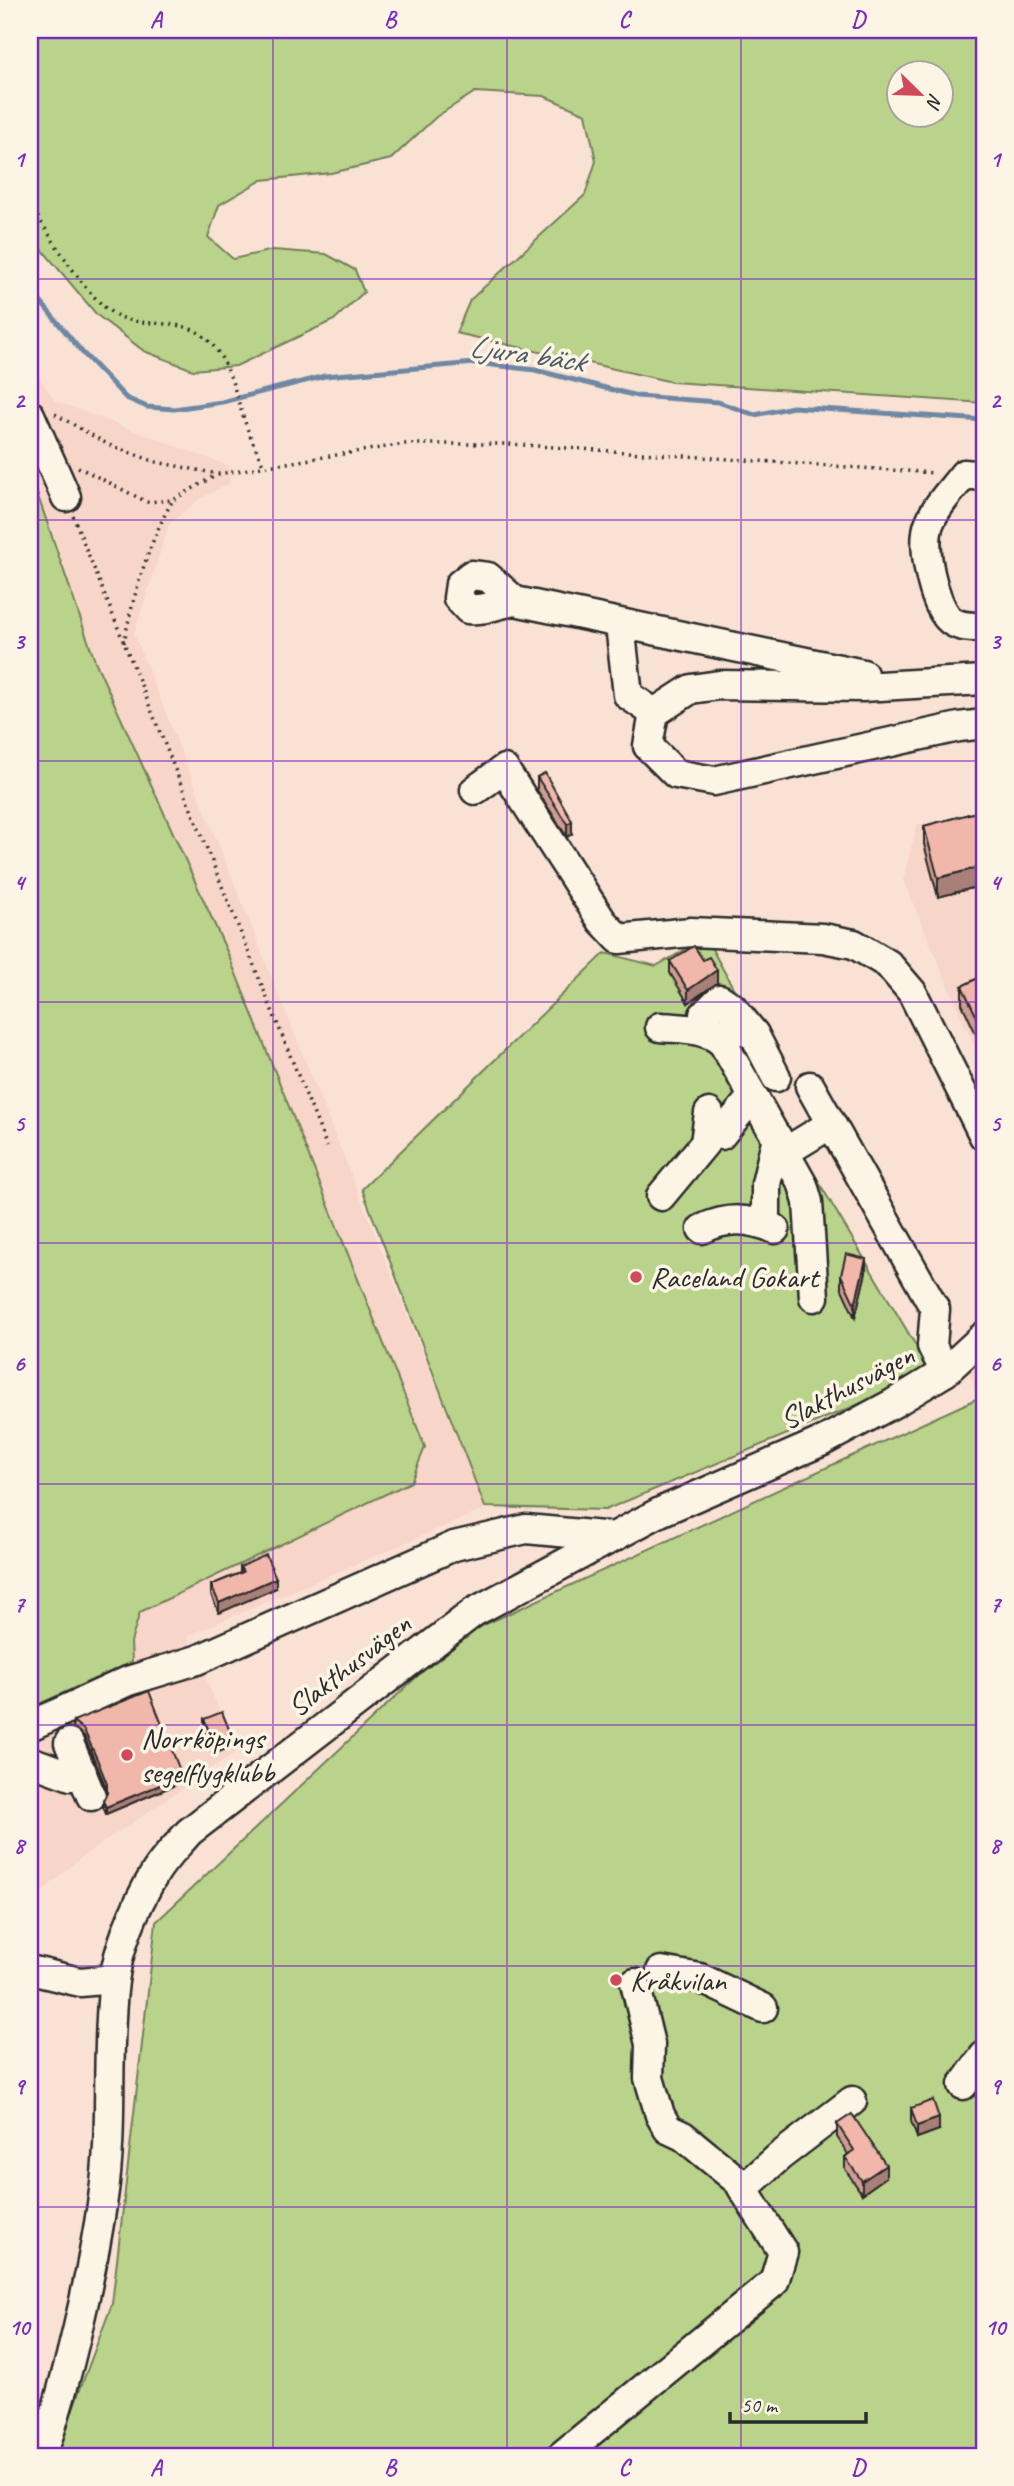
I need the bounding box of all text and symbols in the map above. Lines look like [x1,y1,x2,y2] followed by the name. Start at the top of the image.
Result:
[150,5,164,34] text: A
[384,5,398,34] text: B
[619,5,633,34] text: C
[851,5,867,34] text: D
[884,60,954,130] north arrow
[920,90,948,113] text: N
[14,145,27,174] text: 1
[990,145,1003,174] text: 1
[467,325,592,383] water label: Ljura bäck
[14,386,27,415] text: 2
[990,386,1003,415] text: 2
[14,627,27,656] text: 3
[990,627,1003,656] text: 3
[14,868,27,897] text: 4
[990,868,1003,897] text: 4
[14,1109,26,1138] text: 5
[990,1109,1002,1138] text: 5
[650,1258,821,1296] place label: Raceland Gokart
[628,1269,644,1285] marker: Raceland Gokart
[773,1336,921,1438] street label: Slakthusvägen
[14,1349,27,1378] text: 6
[990,1349,1003,1378] text: 6
[14,1590,27,1619] text: 7
[990,1590,1003,1619] text: 7
[280,1605,419,1725] street label: Slakthusvägen
[141,1719,276,1791] place label: Norrköpings segelflygklubb
[119,1747,135,1763] marker: Norrköpings segelflygklubb
[14,1831,27,1860] text: 8
[990,1831,1003,1860] text: 8
[630,1961,727,1999] place label: Kråkvilan
[608,1972,624,1988] marker: Kråkvilan
[14,2072,27,2101] text: 9
[990,2072,1003,2101] text: 9
[9,2313,32,2342] text: 10
[985,2313,1008,2342] text: 10
[730,2381,867,2425] scale bar
[741,2392,779,2418] text: 50 m
[150,2453,164,2482] text: A
[384,2453,398,2482] text: B
[619,2453,633,2482] text: C
[851,2453,867,2482] text: D

